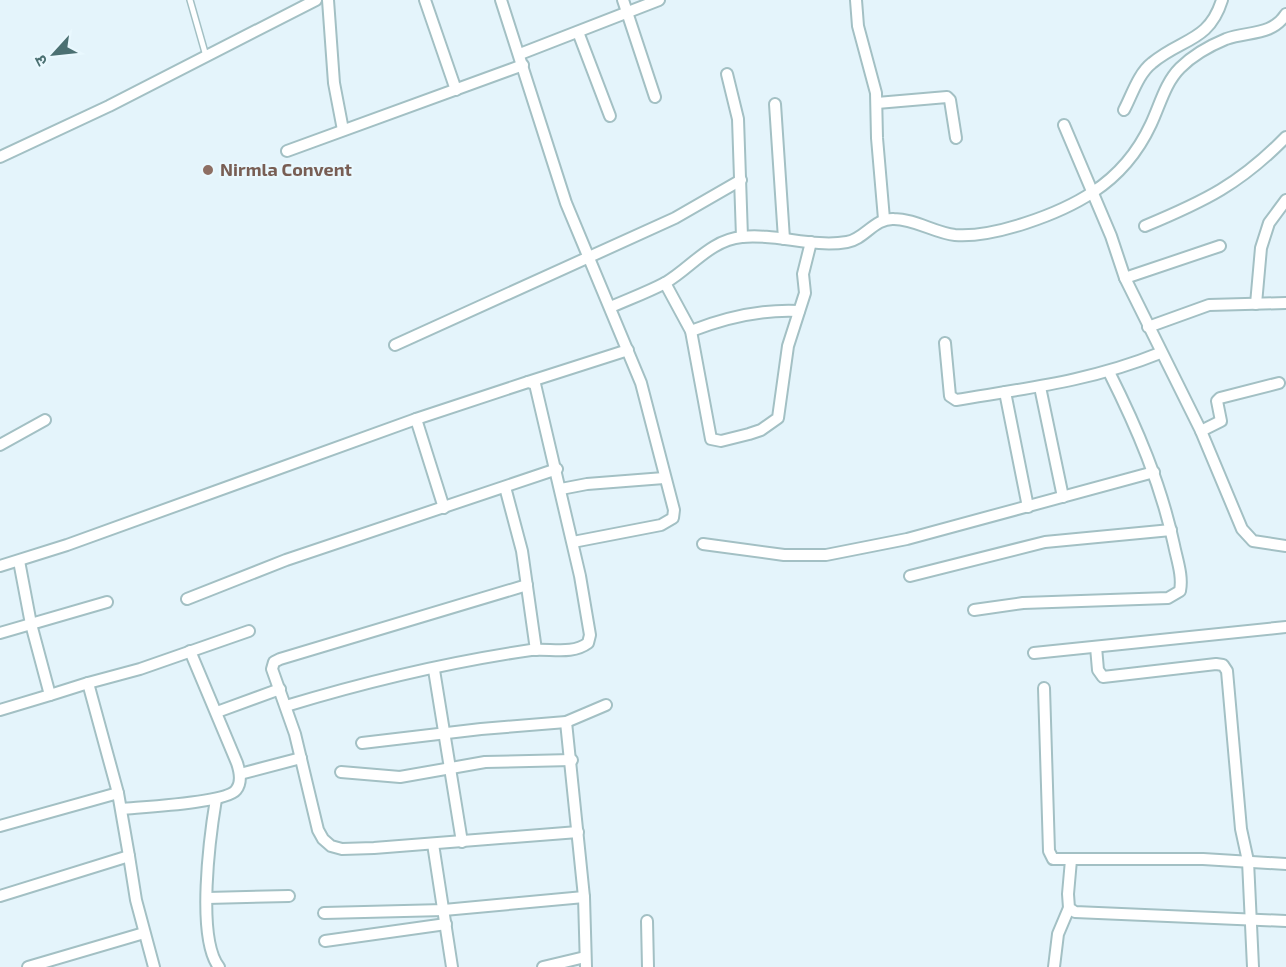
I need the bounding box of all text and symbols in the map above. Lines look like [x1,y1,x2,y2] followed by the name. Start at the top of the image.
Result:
[24,24,84,84] north arrow
[29,52,51,70] text: उ
[220,158,353,180] place label: Nirmla Convent
[201,163,215,177] marker: Nirmla Convent

